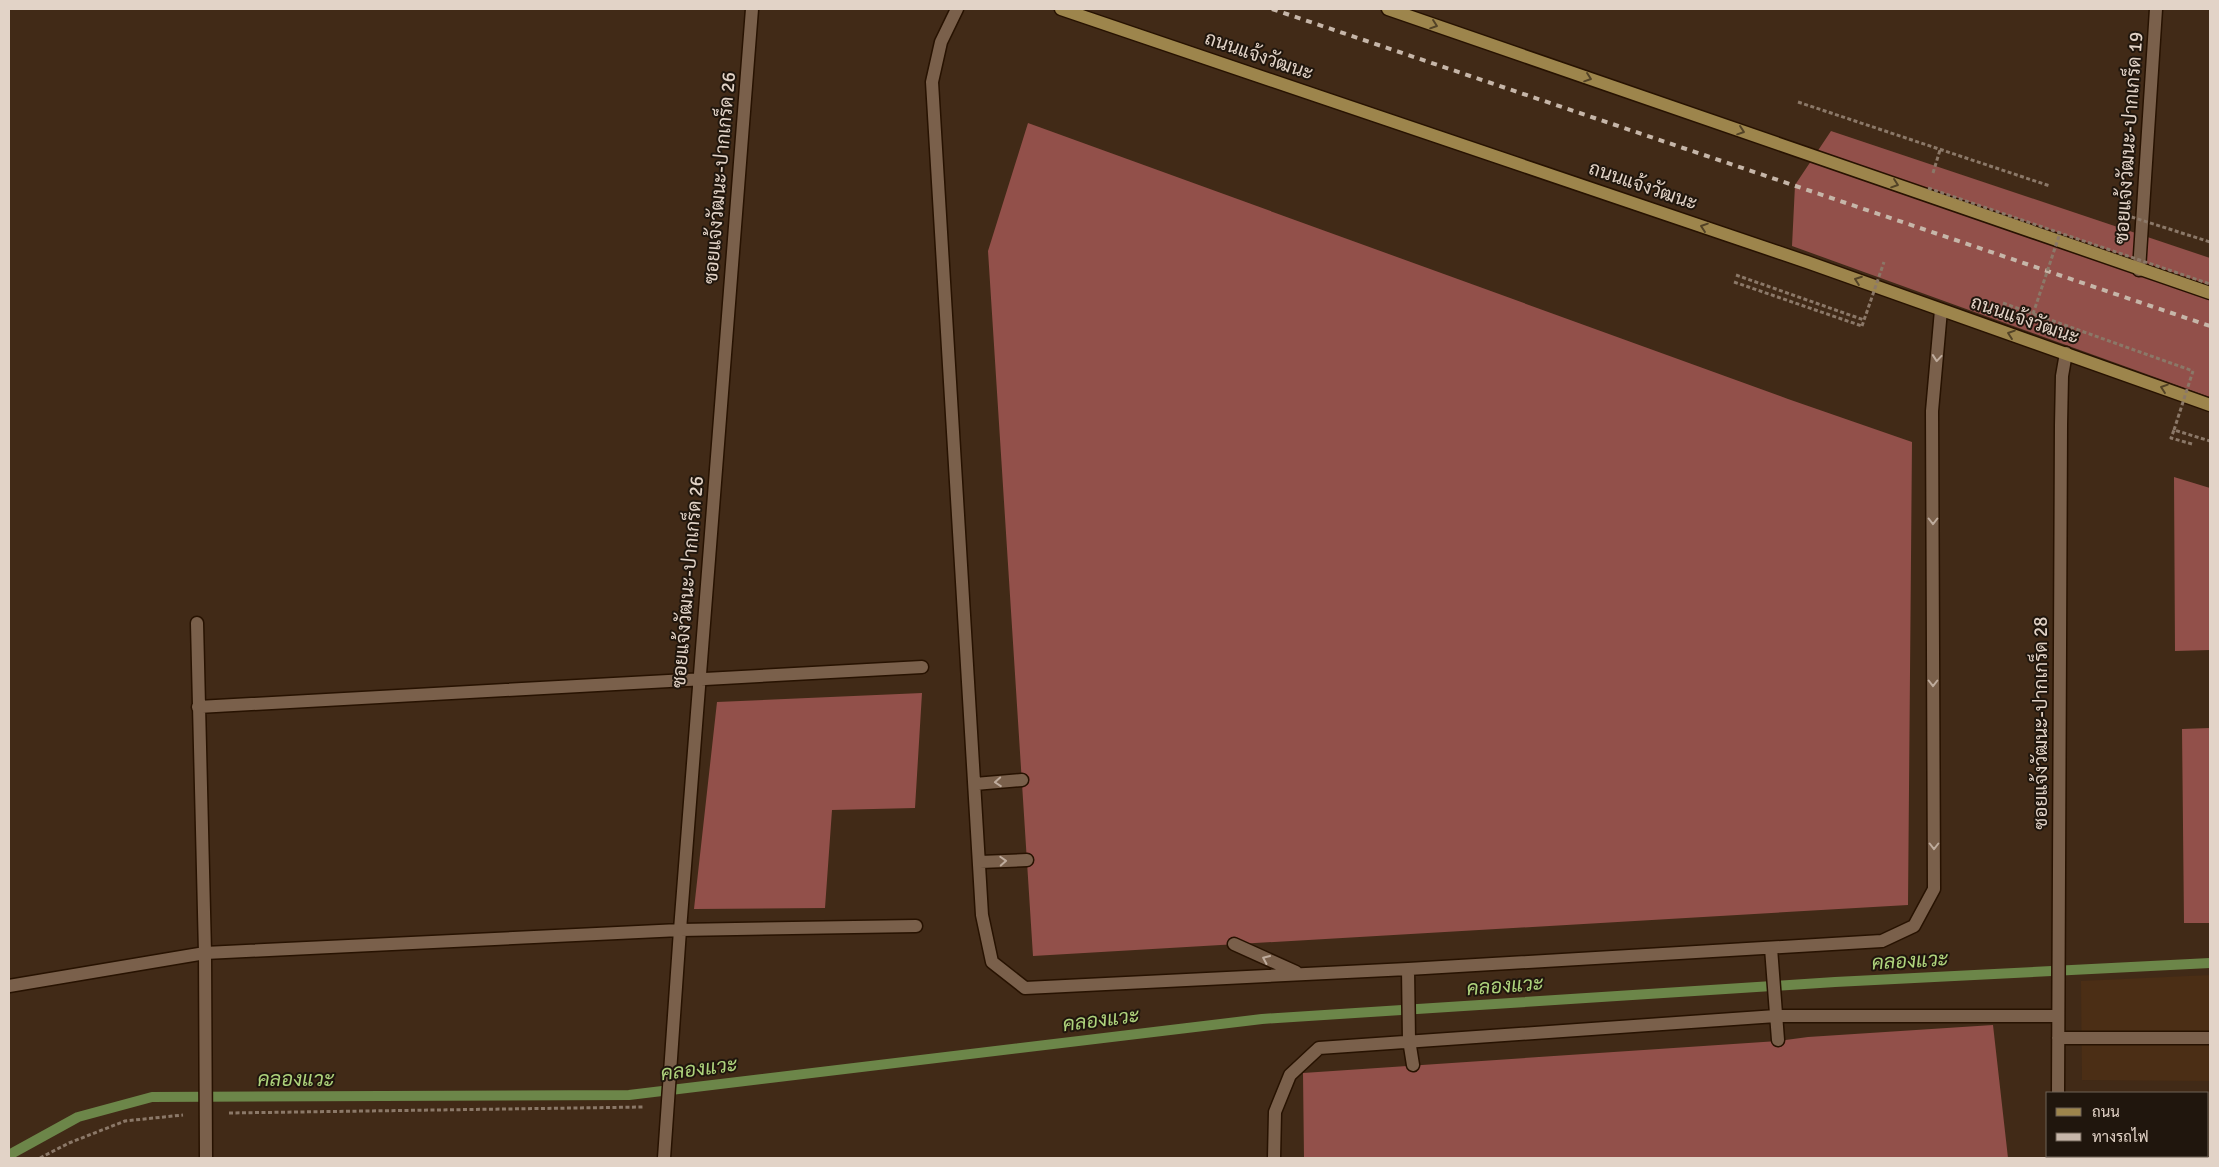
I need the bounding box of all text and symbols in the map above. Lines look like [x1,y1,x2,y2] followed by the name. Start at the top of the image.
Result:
[1430,19,1438,29] one-way arrow
[1202,26,1316,86] street label: ถนนแจ้งวัฒนะ
[2108,31,2148,245] street label: ซอยแจ้งวัฒนะ-ปากเกร็ด 19
[697,71,741,285] street label: ซอยแจ้งวัฒนะ-ปากเกร็ด 26
[1583,72,1592,82] one-way arrow
[1737,125,1745,135] one-way arrow
[1586,156,1700,216] street label: ถนนแจ้งวัฒนะ
[1890,179,1899,189] one-way arrow
[1701,223,1709,233] one-way arrow
[1854,276,1863,286] one-way arrow
[1968,290,2082,350] street label: ถนนแจ้งวัฒนะ
[2007,330,2016,340] one-way arrow
[1932,355,1943,363] one-way arrow
[2161,384,2169,394] one-way arrow
[665,475,709,689] street label: ซอยแจ้งวัฒนะ-ปากเกร็ด 26
[1928,517,1938,525] one-way arrow
[2027,617,2053,829] street label: ซอยแจ้งวัฒนะ-ปากเกร็ด 28
[1928,680,1938,687] one-way arrow
[994,776,1002,787] one-way arrow
[1929,842,1939,850] one-way arrow
[1000,855,1008,866] one-way arrow
[1871,946,1949,975] water label: คลองแวะ
[1262,954,1271,965] one-way arrow
[1466,971,1545,1001] water label: คลองแวะ
[1061,1003,1141,1037] water label: คลองแวะ
[659,1052,739,1086] water label: คลองแวะ
[258,1067,335,1092] water label: คลองแวะ
[2046,1092,2209,1157] legend
[2092,1103,2120,1121] text: ถนน
[2092,1127,2149,1146] text: ทางรถไฟ

